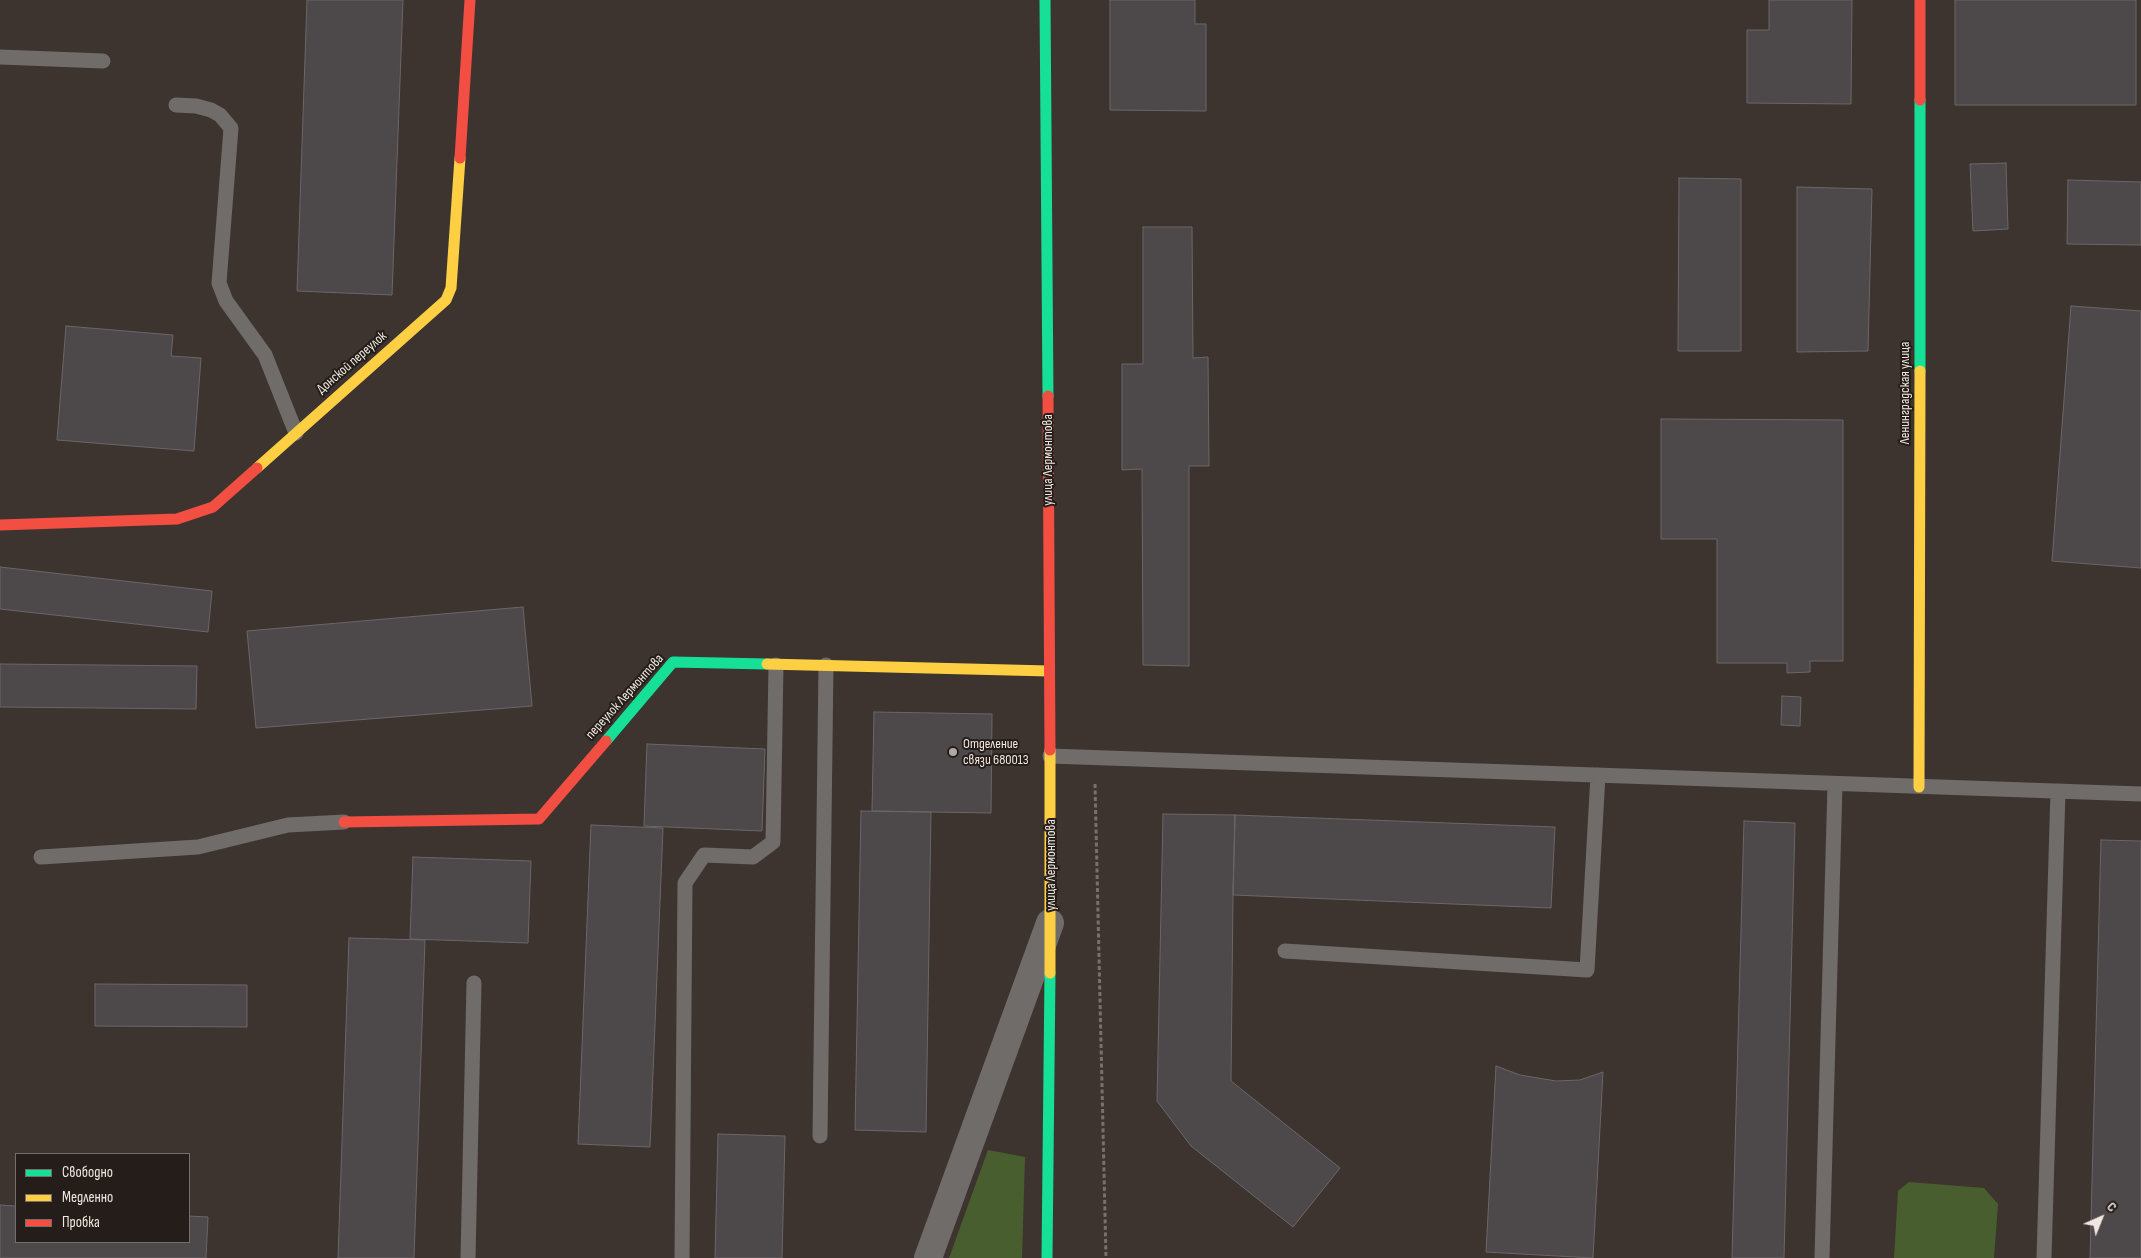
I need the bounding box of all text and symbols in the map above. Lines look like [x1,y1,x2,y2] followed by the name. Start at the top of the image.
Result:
[314,328,390,398] street label: Донской переулок
[1897,342,1913,444] street label: Ленинградская улица
[1040,414,1056,506] street label: улица Лермонтова
[582,651,668,743] street label: переулок Лермонтова
[963,736,1029,769] place label: Отделение связи 680013
[947,746,959,758] marker: Отделение связи 680013
[1043,819,1059,911] street label: улица Лермонтова
[15,1153,190,1243] legend
[62,1163,113,1182] text: Свободно
[62,1188,113,1207] text: Медленно
[2076,1193,2126,1243] north arrow
[2103,1198,2120,1215] text: С
[62,1213,100,1232] text: Пробка

